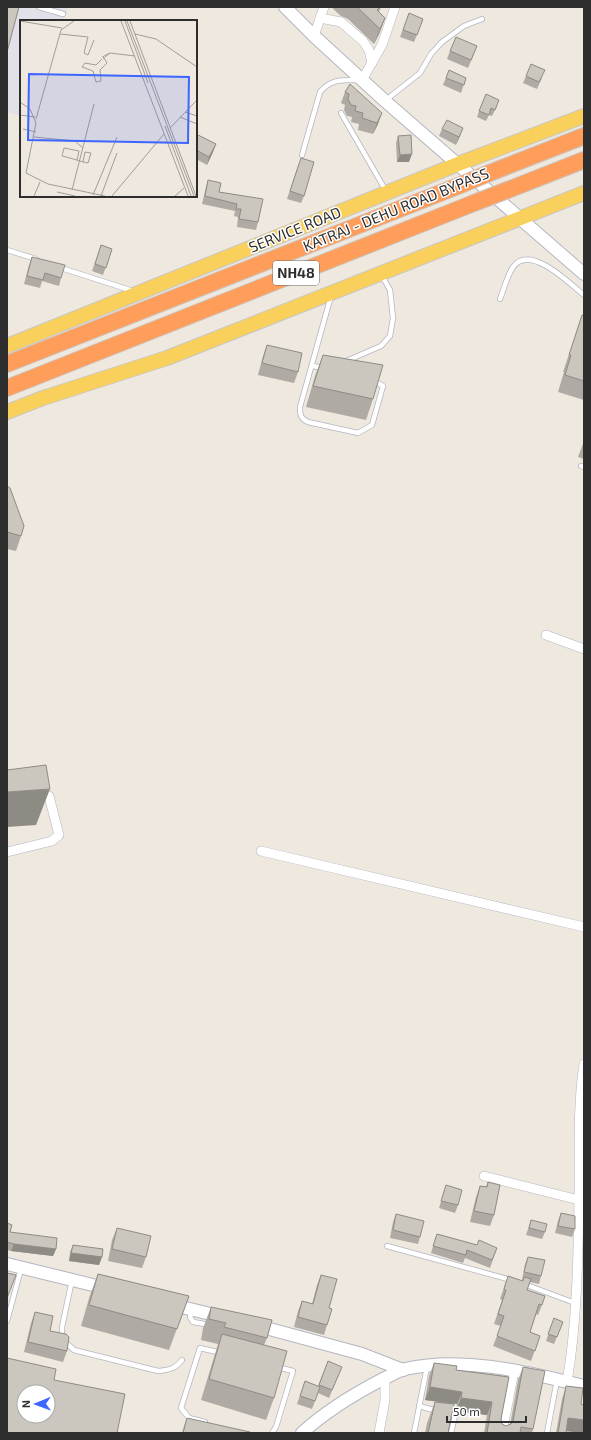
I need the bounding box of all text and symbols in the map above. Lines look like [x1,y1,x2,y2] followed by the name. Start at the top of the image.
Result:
[20,20,197,197] inset map
[300,163,491,255] street label: KATRAJ - DEHU ROAD BYPASS
[246,202,343,256] street label: SERVICE ROAD
[273,261,319,285] road number: NH48
[16,1384,56,1424] north arrow
[447,1398,526,1424] scale bar
[19,1400,32,1408] text: N
[453,1404,480,1418] text: 50 m

